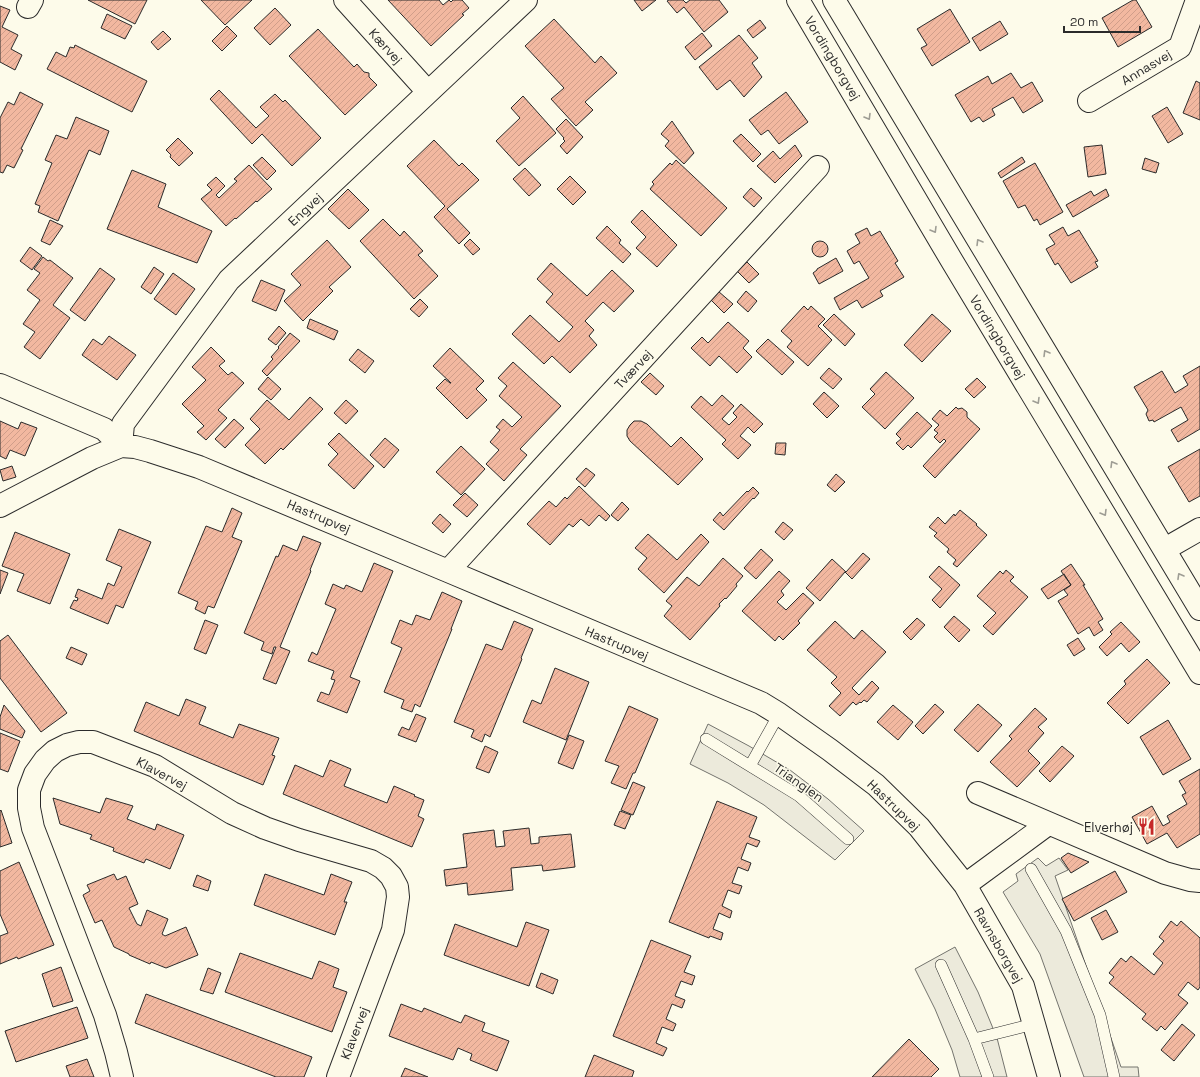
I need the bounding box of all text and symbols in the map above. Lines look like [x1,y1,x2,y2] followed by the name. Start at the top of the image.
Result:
[1064,8,1140,34] scale bar
[801,13,864,103] street label: Vordingborgvej
[1070,14,1098,30] text: 20 m
[365,25,406,68] street label: Kærvej
[1118,46,1175,89] street label: Annasvej
[864,113,871,121] one-way arrow
[284,189,326,230] street label: Engvej
[929,226,936,233] one-way arrow
[977,239,984,246] one-way arrow
[966,292,1029,382] street label: Vordingborgvej
[611,346,656,393] street label: Tværvej
[1044,350,1051,357] one-way arrow
[1032,397,1040,404] one-way arrow
[1111,461,1118,468] one-way arrow
[285,495,353,537] street label: Hastrupvej
[1099,509,1107,516] one-way arrow
[1178,573,1185,580] one-way arrow
[583,622,651,664] street label: Hastrupvej
[133,753,190,794] street label: Klavervej
[770,759,827,806] street label: Trianglen
[864,776,924,835] street label: Hastrupvej
[1136,817,1156,837] restaurant icon: Elverhøj
[1084,819,1133,836] place label: Elverhøj
[970,905,1027,986] street label: Ravnsborgvej
[337,1004,372,1062] street label: Klavervej

